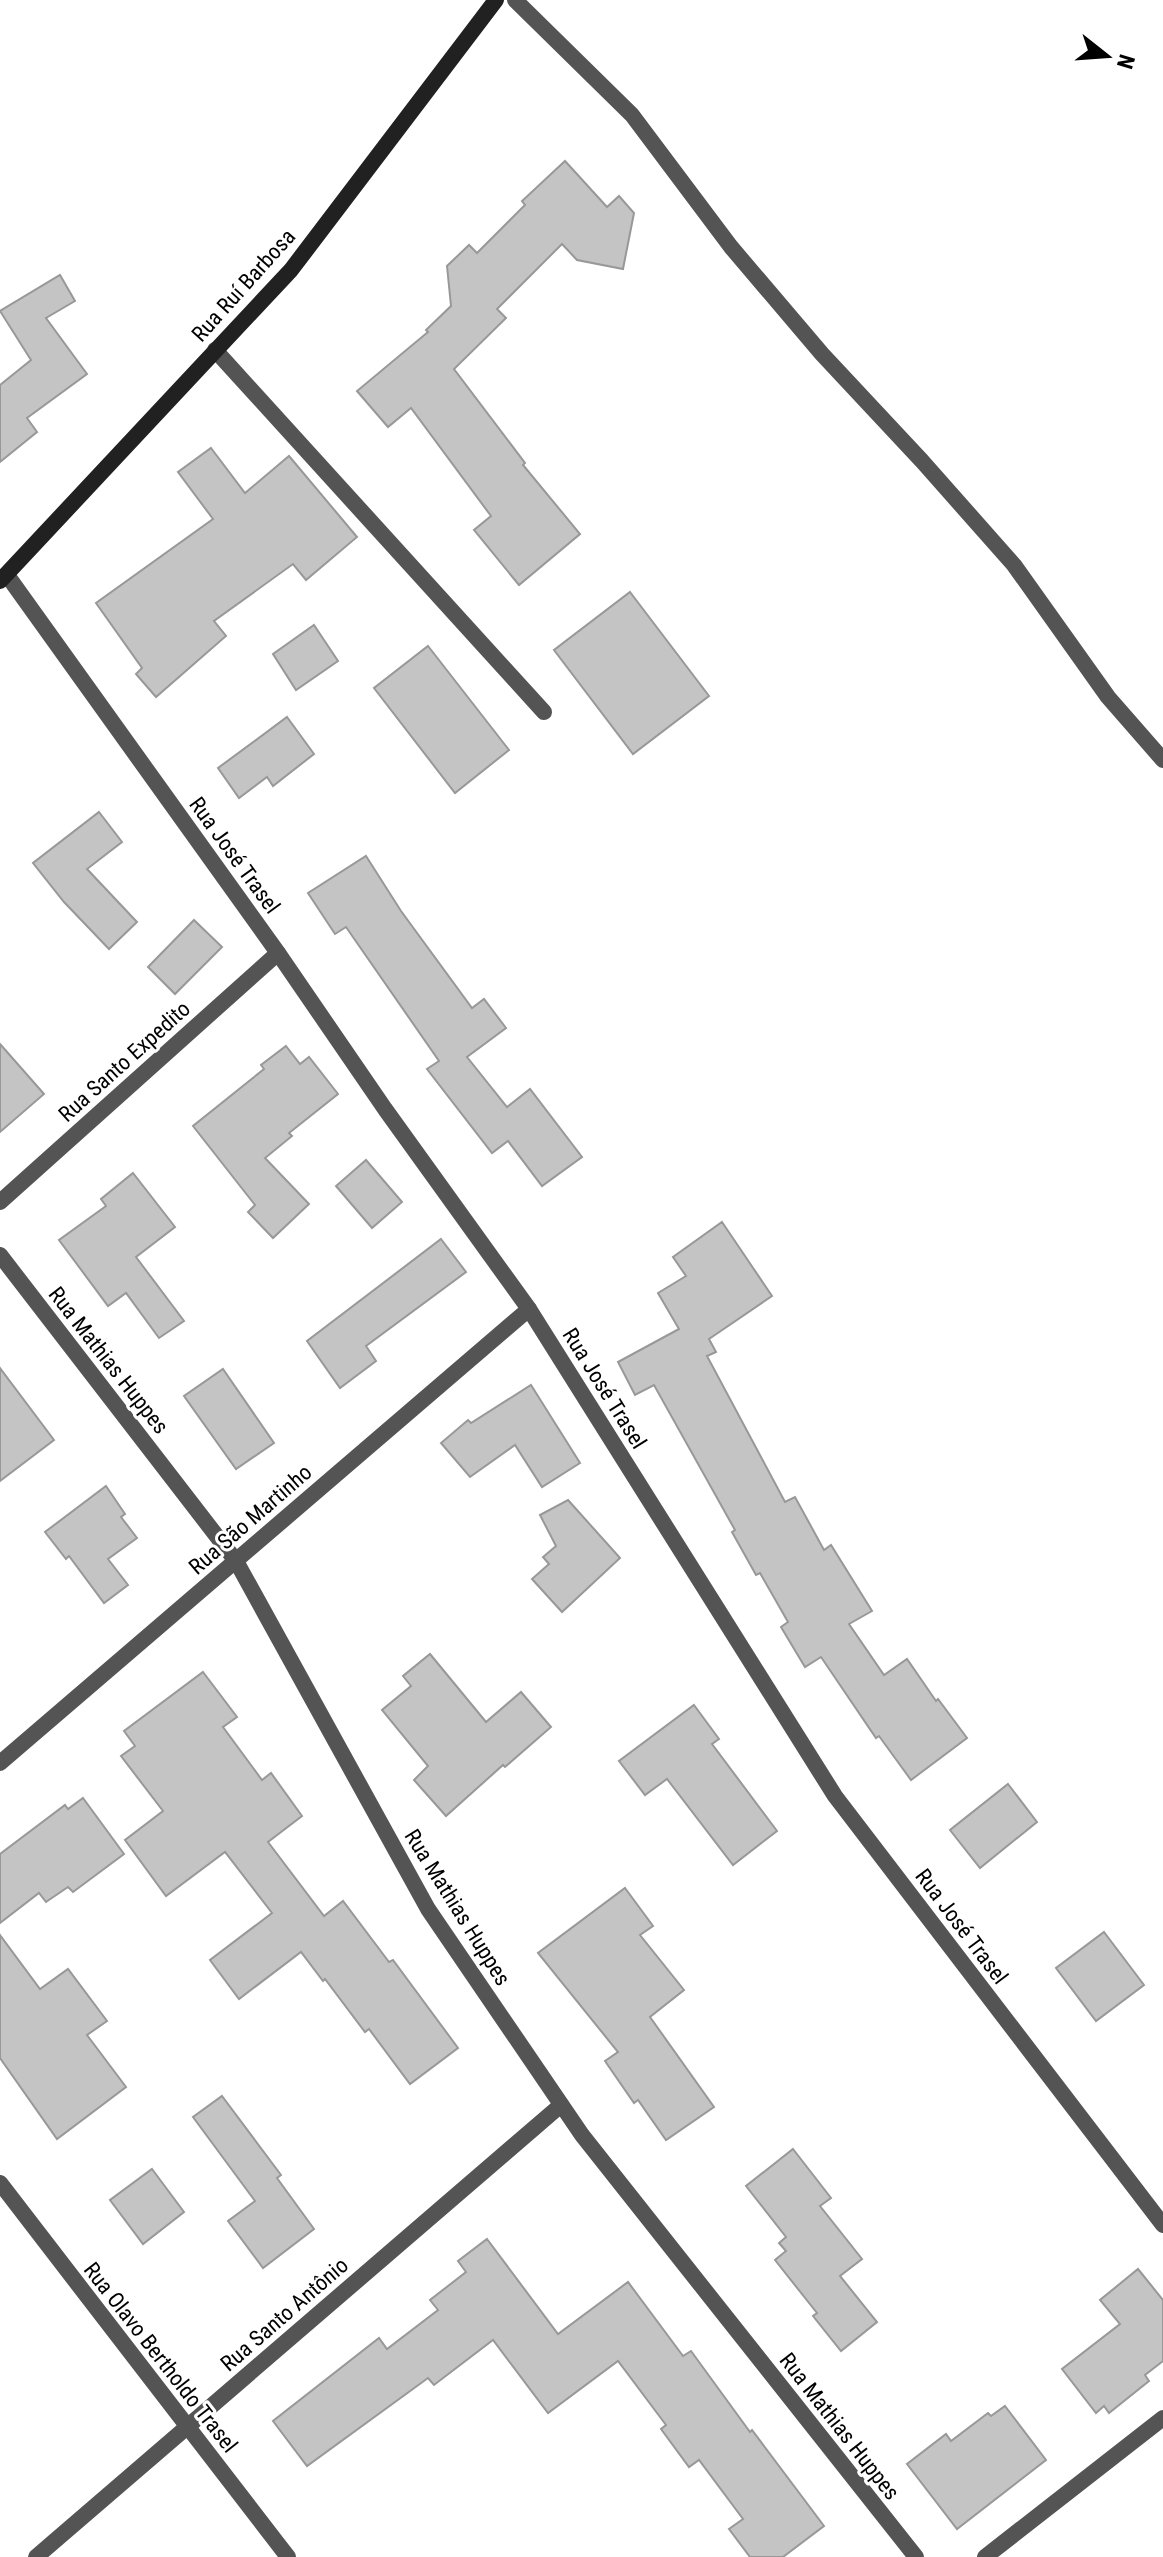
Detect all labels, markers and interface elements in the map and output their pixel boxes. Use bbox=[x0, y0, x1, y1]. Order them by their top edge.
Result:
north arrow bbox=[1067, 16, 1147, 96]
text: N bbox=[1112, 52, 1140, 72]
street label: Rua Ruí Barbosa bbox=[187, 224, 300, 347]
street label: Rua José Trasel bbox=[184, 792, 285, 918]
street label: Rua Santo Expedito bbox=[54, 996, 195, 1127]
street label: Rua Mathias Huppes bbox=[44, 1282, 174, 1439]
street label: Rua José Trasel bbox=[558, 1323, 652, 1453]
street label: Rua São Martinho bbox=[184, 1459, 317, 1579]
street label: Rua Mathias Huppes bbox=[399, 1825, 516, 1990]
street label: Rua José Trasel bbox=[910, 1864, 1013, 1989]
street label: Rua Santo Antônio bbox=[216, 2252, 353, 2376]
street label: Rua Olavo Bertholdo Trasel bbox=[79, 2257, 243, 2457]
street label: Rua Mathias Huppes bbox=[775, 2348, 905, 2505]

